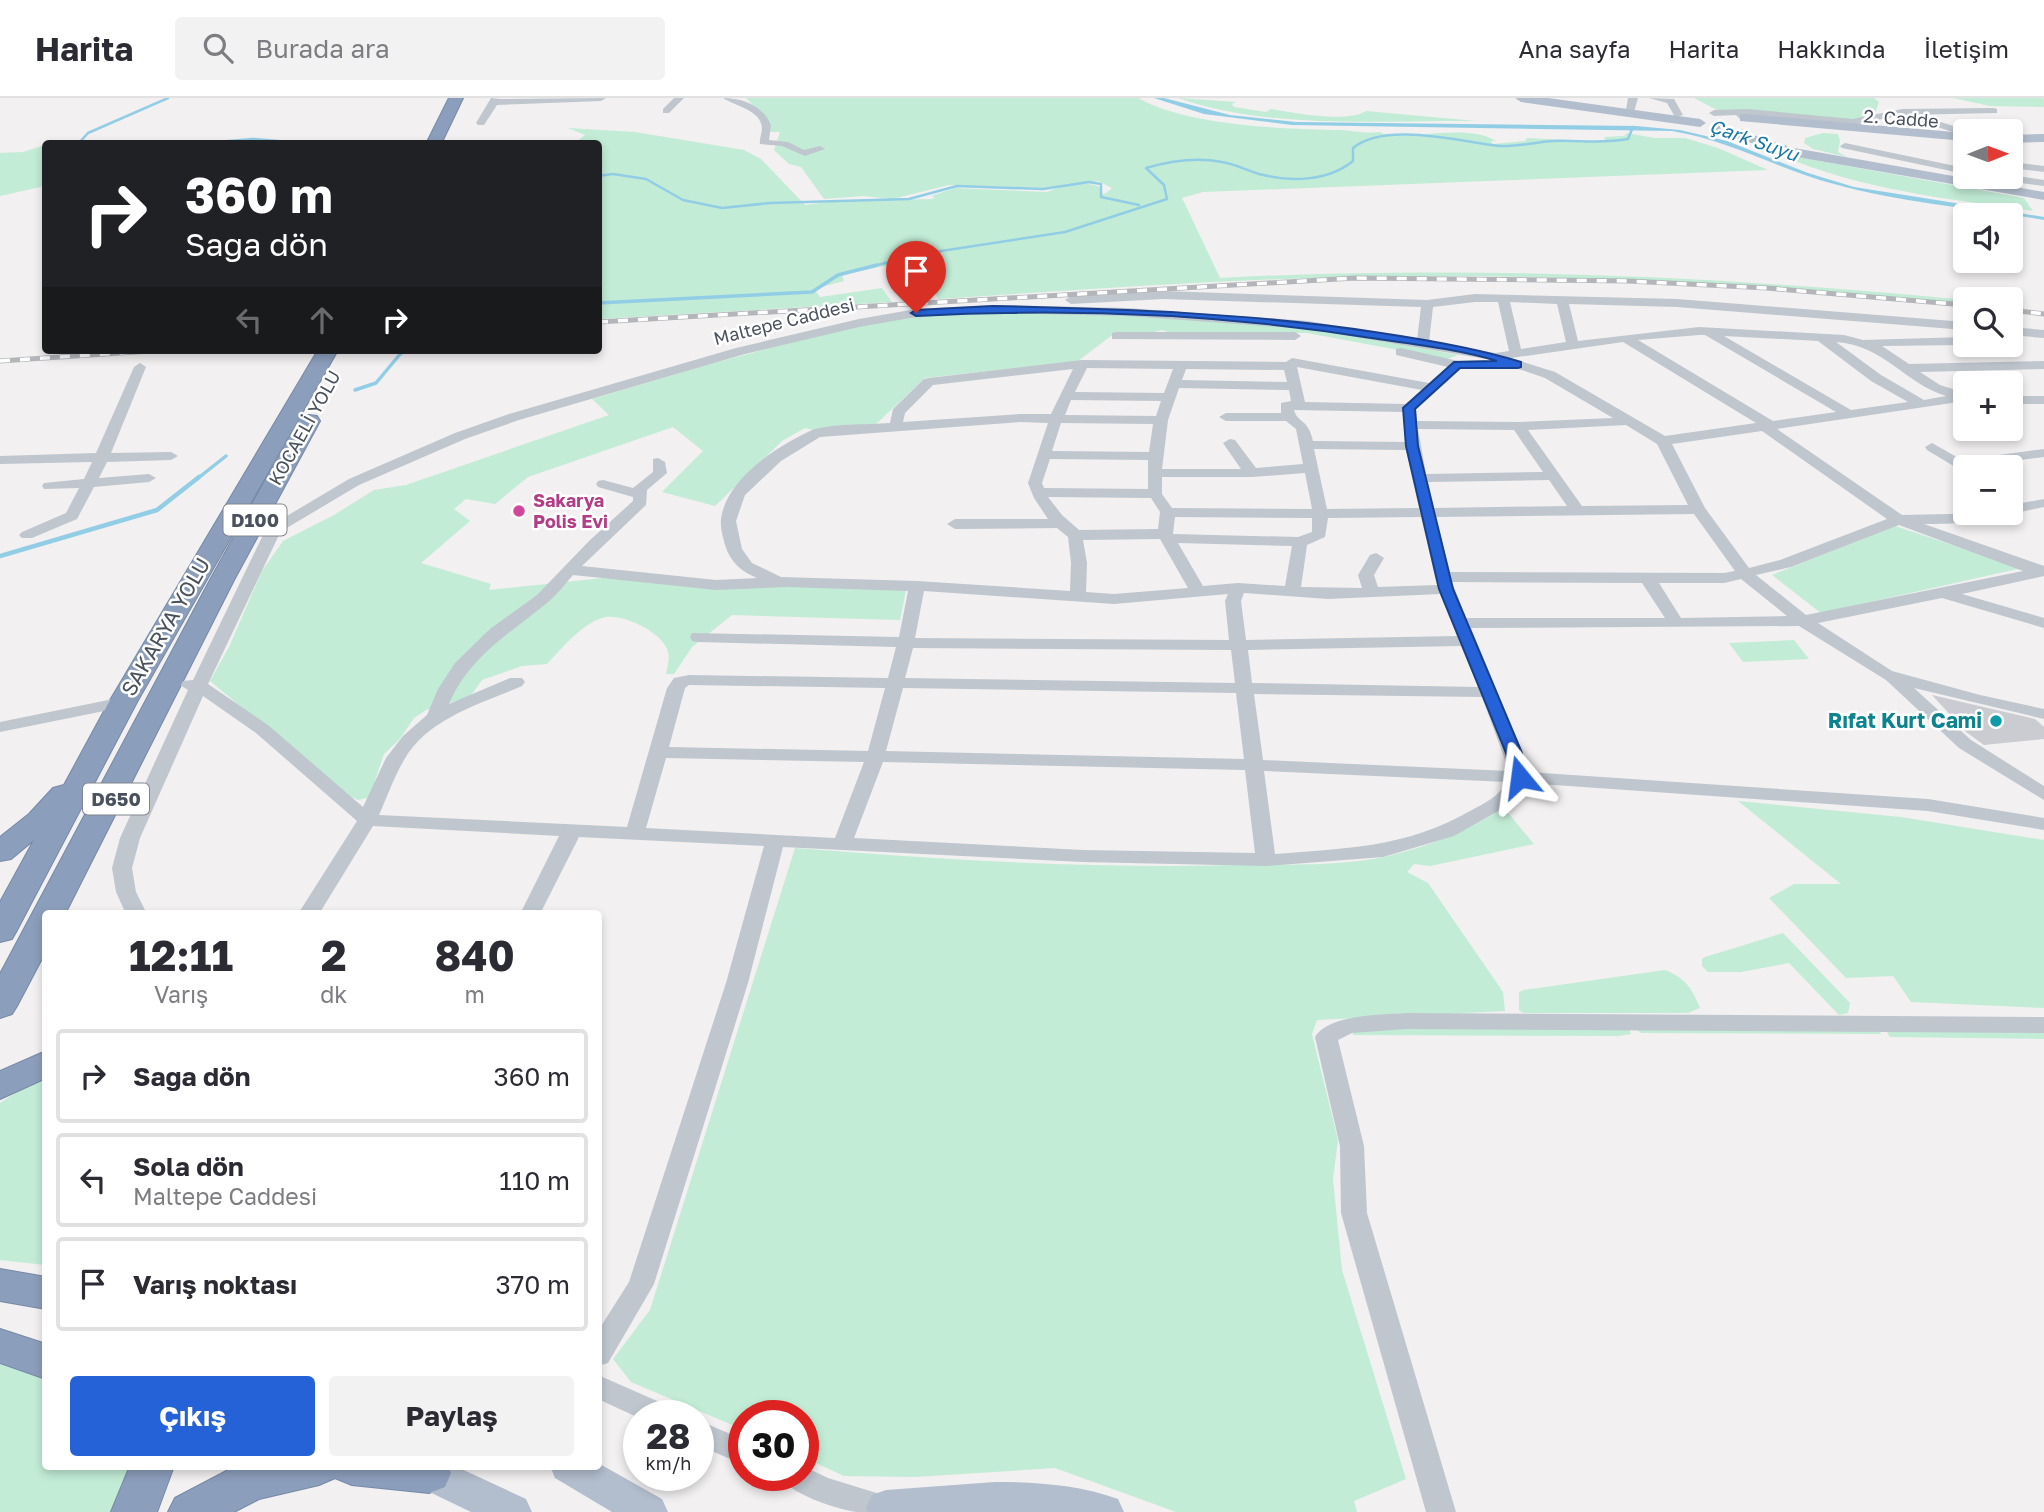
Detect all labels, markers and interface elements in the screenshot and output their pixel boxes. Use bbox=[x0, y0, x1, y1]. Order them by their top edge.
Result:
search box bbox=[175, 17, 665, 80]
text: Harita bbox=[35, 29, 133, 68]
icon: search bbox=[199, 29, 237, 67]
text: Burada ara bbox=[255, 33, 390, 64]
text: Ana sayfa bbox=[1519, 34, 1630, 63]
text: Harita bbox=[1668, 34, 1739, 63]
text: Hakkında bbox=[1777, 34, 1886, 63]
text: İletişim bbox=[1924, 34, 2009, 63]
street label: 2. Cadde bbox=[1863, 104, 1939, 132]
water label: Çark Suyu bbox=[1707, 114, 1803, 166]
north arrow bbox=[1953, 119, 2023, 189]
map controls bbox=[1953, 119, 2023, 525]
text: 360 m bbox=[185, 165, 333, 224]
icon: right bbox=[70, 168, 161, 259]
button: sound bbox=[1953, 203, 2023, 273]
text: Sağa dön bbox=[185, 225, 328, 263]
pin bbox=[886, 241, 946, 313]
icon: arrive bbox=[897, 252, 935, 290]
button: search bbox=[1953, 287, 2023, 357]
street label: Maltepe Caddesi bbox=[711, 293, 856, 349]
icon: left bbox=[230, 301, 268, 339]
icon: ahead bbox=[303, 301, 341, 339]
icon: right bbox=[376, 301, 414, 339]
street label: KOCAELİ YOLU bbox=[264, 366, 345, 489]
button: + bbox=[1953, 371, 2023, 441]
button: − bbox=[1953, 455, 2023, 525]
place label: Sakarya Polis Evi bbox=[533, 489, 608, 532]
marker: Sakarya Polis Evi bbox=[511, 503, 527, 519]
road number: D100 bbox=[224, 504, 286, 536]
street label: SAKARYA YOLU bbox=[115, 553, 215, 700]
place label: Rıfat Kurt Cami bbox=[1828, 707, 1982, 733]
marker: Rıfat Kurt Cami bbox=[1988, 713, 2004, 729]
position arrow bbox=[1483, 740, 1557, 814]
road number: D650 bbox=[83, 784, 149, 814]
text: 12:11 bbox=[129, 930, 233, 980]
text: 2 bbox=[321, 930, 347, 980]
text: 840 bbox=[434, 930, 515, 980]
text: Varış bbox=[154, 980, 208, 1008]
text: dk bbox=[320, 980, 347, 1008]
text: m bbox=[464, 980, 485, 1008]
icon: right bbox=[74, 1057, 112, 1095]
text: Sağa dön bbox=[133, 1061, 250, 1092]
text: 360 m bbox=[493, 1061, 570, 1092]
text: Sola dön bbox=[133, 1151, 244, 1182]
icon: left bbox=[74, 1161, 112, 1199]
text: 110 m bbox=[499, 1165, 570, 1196]
text: Maltepe Caddesi bbox=[133, 1182, 317, 1210]
icon: arrive bbox=[74, 1265, 112, 1303]
text: Varış noktası bbox=[133, 1269, 297, 1300]
text: 370 m bbox=[495, 1269, 570, 1300]
button: Çıkış bbox=[70, 1376, 315, 1456]
button: Paylaş bbox=[329, 1376, 574, 1456]
speed limit sign: 30 bbox=[728, 1400, 819, 1491]
text: 28 bbox=[647, 1415, 690, 1457]
text: km/h bbox=[646, 1452, 691, 1474]

